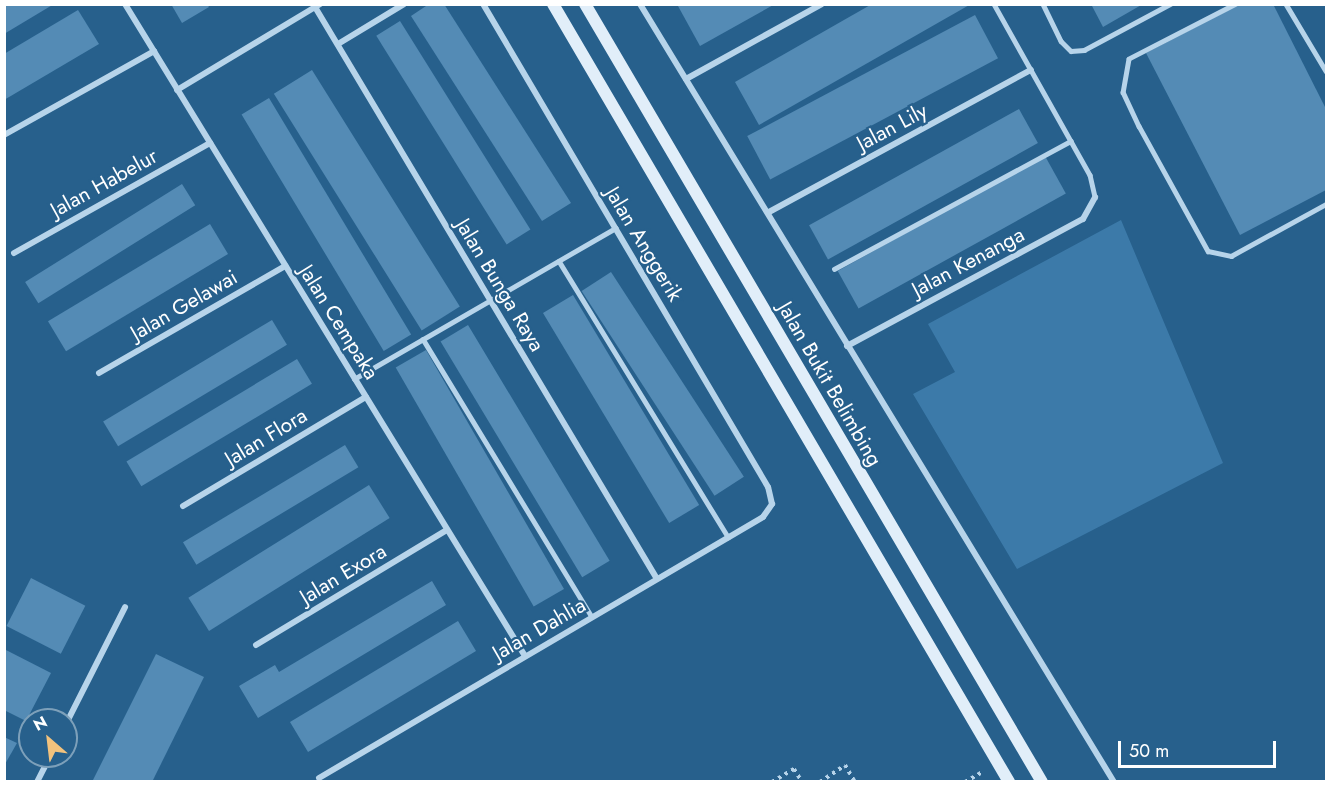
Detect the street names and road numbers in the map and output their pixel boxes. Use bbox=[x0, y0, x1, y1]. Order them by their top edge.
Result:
street label: Jalan Lily bbox=[852, 98, 932, 156]
street label: Jalan Habelur bbox=[46, 143, 162, 223]
street label: Jalan Anggerik bbox=[600, 182, 688, 306]
street label: Jalan Bunga Raya bbox=[450, 214, 550, 356]
street label: Jalan Kenanga bbox=[907, 222, 1029, 302]
street label: Jalan Cempaka bbox=[294, 260, 384, 384]
street label: Jalan Gelawai bbox=[126, 264, 242, 346]
street label: Jalan Bukit Belimbing bbox=[773, 297, 887, 471]
street label: Jalan Flora bbox=[220, 403, 312, 471]
street label: Jalan Exora bbox=[295, 538, 391, 610]
street label: Jalan Dahlia bbox=[488, 592, 590, 666]

